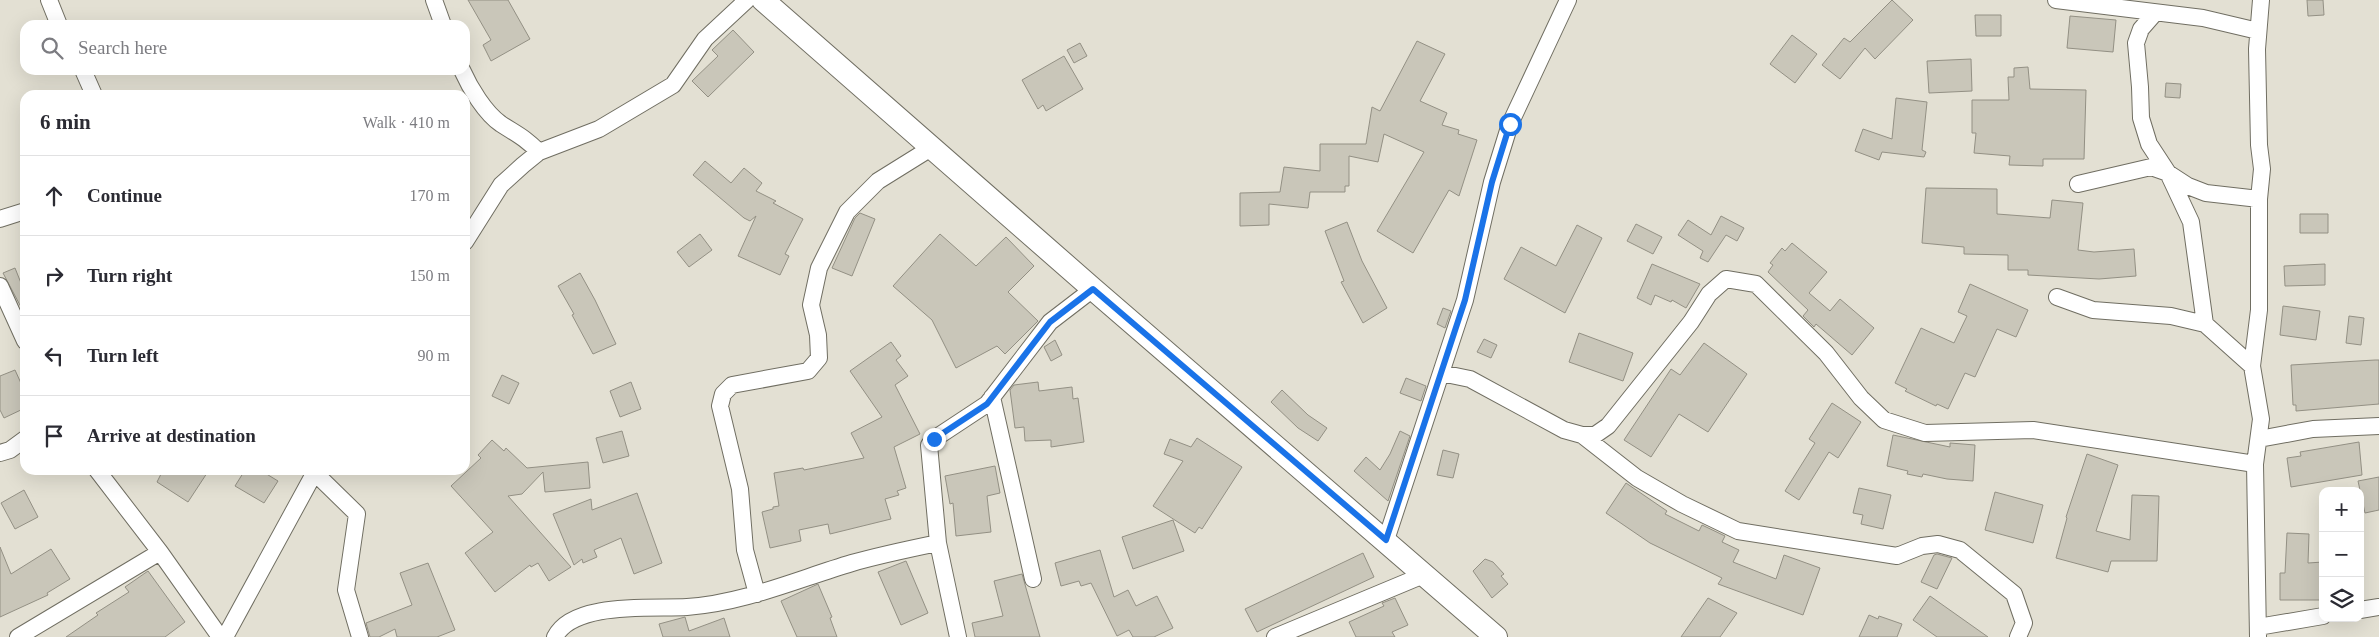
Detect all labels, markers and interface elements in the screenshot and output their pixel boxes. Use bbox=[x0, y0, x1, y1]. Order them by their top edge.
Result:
search box bbox=[20, 20, 470, 75]
icon: search bbox=[38, 34, 66, 62]
text: Search here bbox=[78, 37, 167, 58]
text: 6 min bbox=[40, 110, 91, 134]
route start bbox=[1499, 113, 1522, 136]
text: Walk · 410 m bbox=[363, 114, 450, 131]
icon: ahead bbox=[40, 182, 68, 210]
text: Continue bbox=[87, 185, 162, 206]
text: 170 m bbox=[410, 187, 450, 204]
icon: right bbox=[40, 262, 68, 290]
text: Turn right bbox=[87, 265, 172, 286]
text: 150 m bbox=[410, 267, 450, 284]
icon: left bbox=[40, 342, 68, 370]
text: Turn left bbox=[87, 345, 159, 366]
text: 90 m bbox=[418, 347, 450, 364]
icon: arrive bbox=[40, 422, 68, 450]
text: Arrive at destination bbox=[87, 425, 256, 446]
route end bbox=[923, 428, 946, 451]
map controls bbox=[2319, 487, 2364, 622]
button: + bbox=[2319, 487, 2364, 532]
button: − bbox=[2319, 532, 2364, 577]
button: layers bbox=[2319, 577, 2364, 622]

